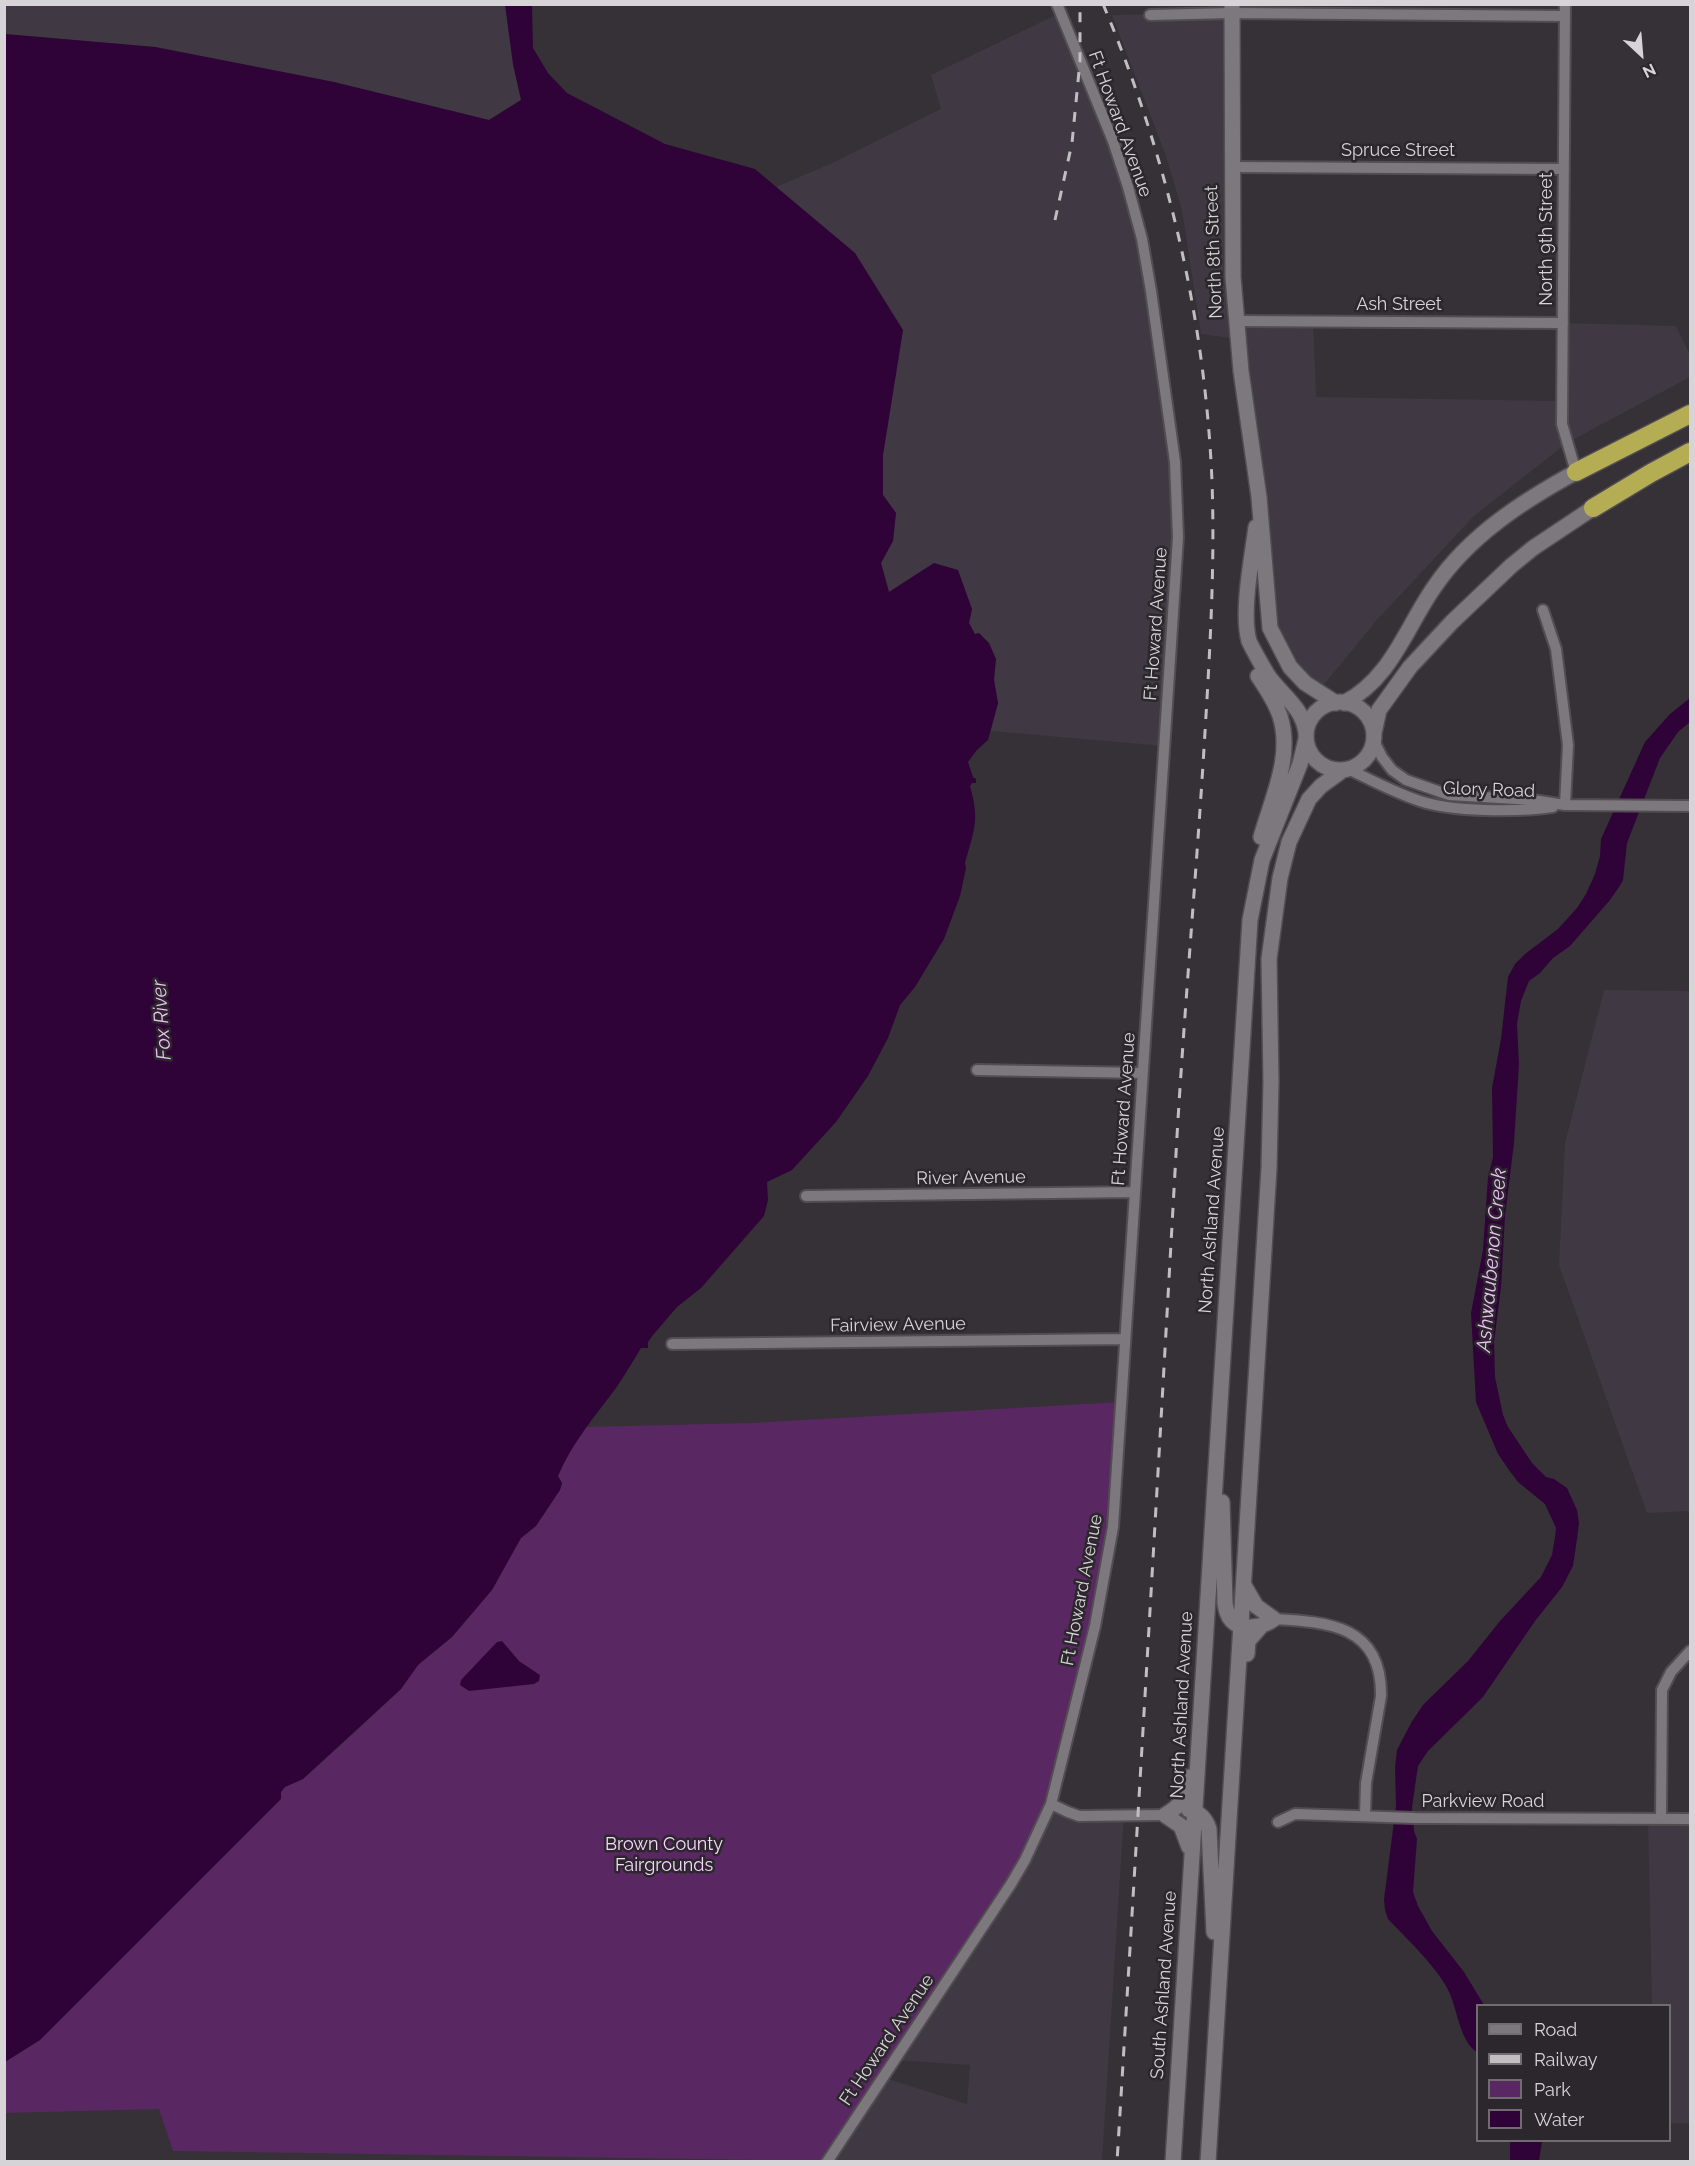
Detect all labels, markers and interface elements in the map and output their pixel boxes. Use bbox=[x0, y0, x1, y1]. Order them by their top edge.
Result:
north arrow bbox=[1611, 24, 1671, 84]
street label: Ft Howard Avenue bbox=[1084, 48, 1156, 200]
text: N bbox=[1639, 59, 1659, 82]
street label: Spruce Street bbox=[1341, 140, 1455, 162]
street label: North 9th Street bbox=[1536, 172, 1558, 306]
street label: North 8th Street bbox=[1201, 185, 1227, 319]
street label: Ash Street bbox=[1356, 294, 1442, 316]
street label: Ft Howard Avenue bbox=[1140, 547, 1172, 701]
street label: Glory Road bbox=[1442, 778, 1536, 802]
water label: Fox River bbox=[147, 979, 177, 1061]
street label: Ft Howard Avenue bbox=[1108, 1032, 1140, 1186]
street label: North Ashland Avenue bbox=[1195, 1126, 1229, 1314]
street label: River Avenue bbox=[916, 1166, 1026, 1190]
water label: Ashwaubenon Creek bbox=[1472, 1167, 1512, 1353]
street label: Fairview Avenue bbox=[830, 1313, 966, 1337]
street label: Ft Howard Avenue bbox=[1057, 1512, 1107, 1668]
street label: North Ashland Avenue bbox=[1166, 1611, 1198, 1799]
street label: Parkview Road bbox=[1422, 1791, 1544, 1813]
park label: Brown County Fairgrounds bbox=[605, 1834, 723, 1876]
street label: South Ashland Avenue bbox=[1147, 1890, 1181, 2080]
street label: Ft Howard Avenue bbox=[835, 1970, 939, 2110]
legend bbox=[1476, 2004, 1671, 2142]
text: Road bbox=[1534, 2019, 1577, 2040]
text: Railway bbox=[1534, 2049, 1598, 2070]
text: Park bbox=[1534, 2079, 1571, 2100]
text: Water bbox=[1534, 2109, 1584, 2130]

